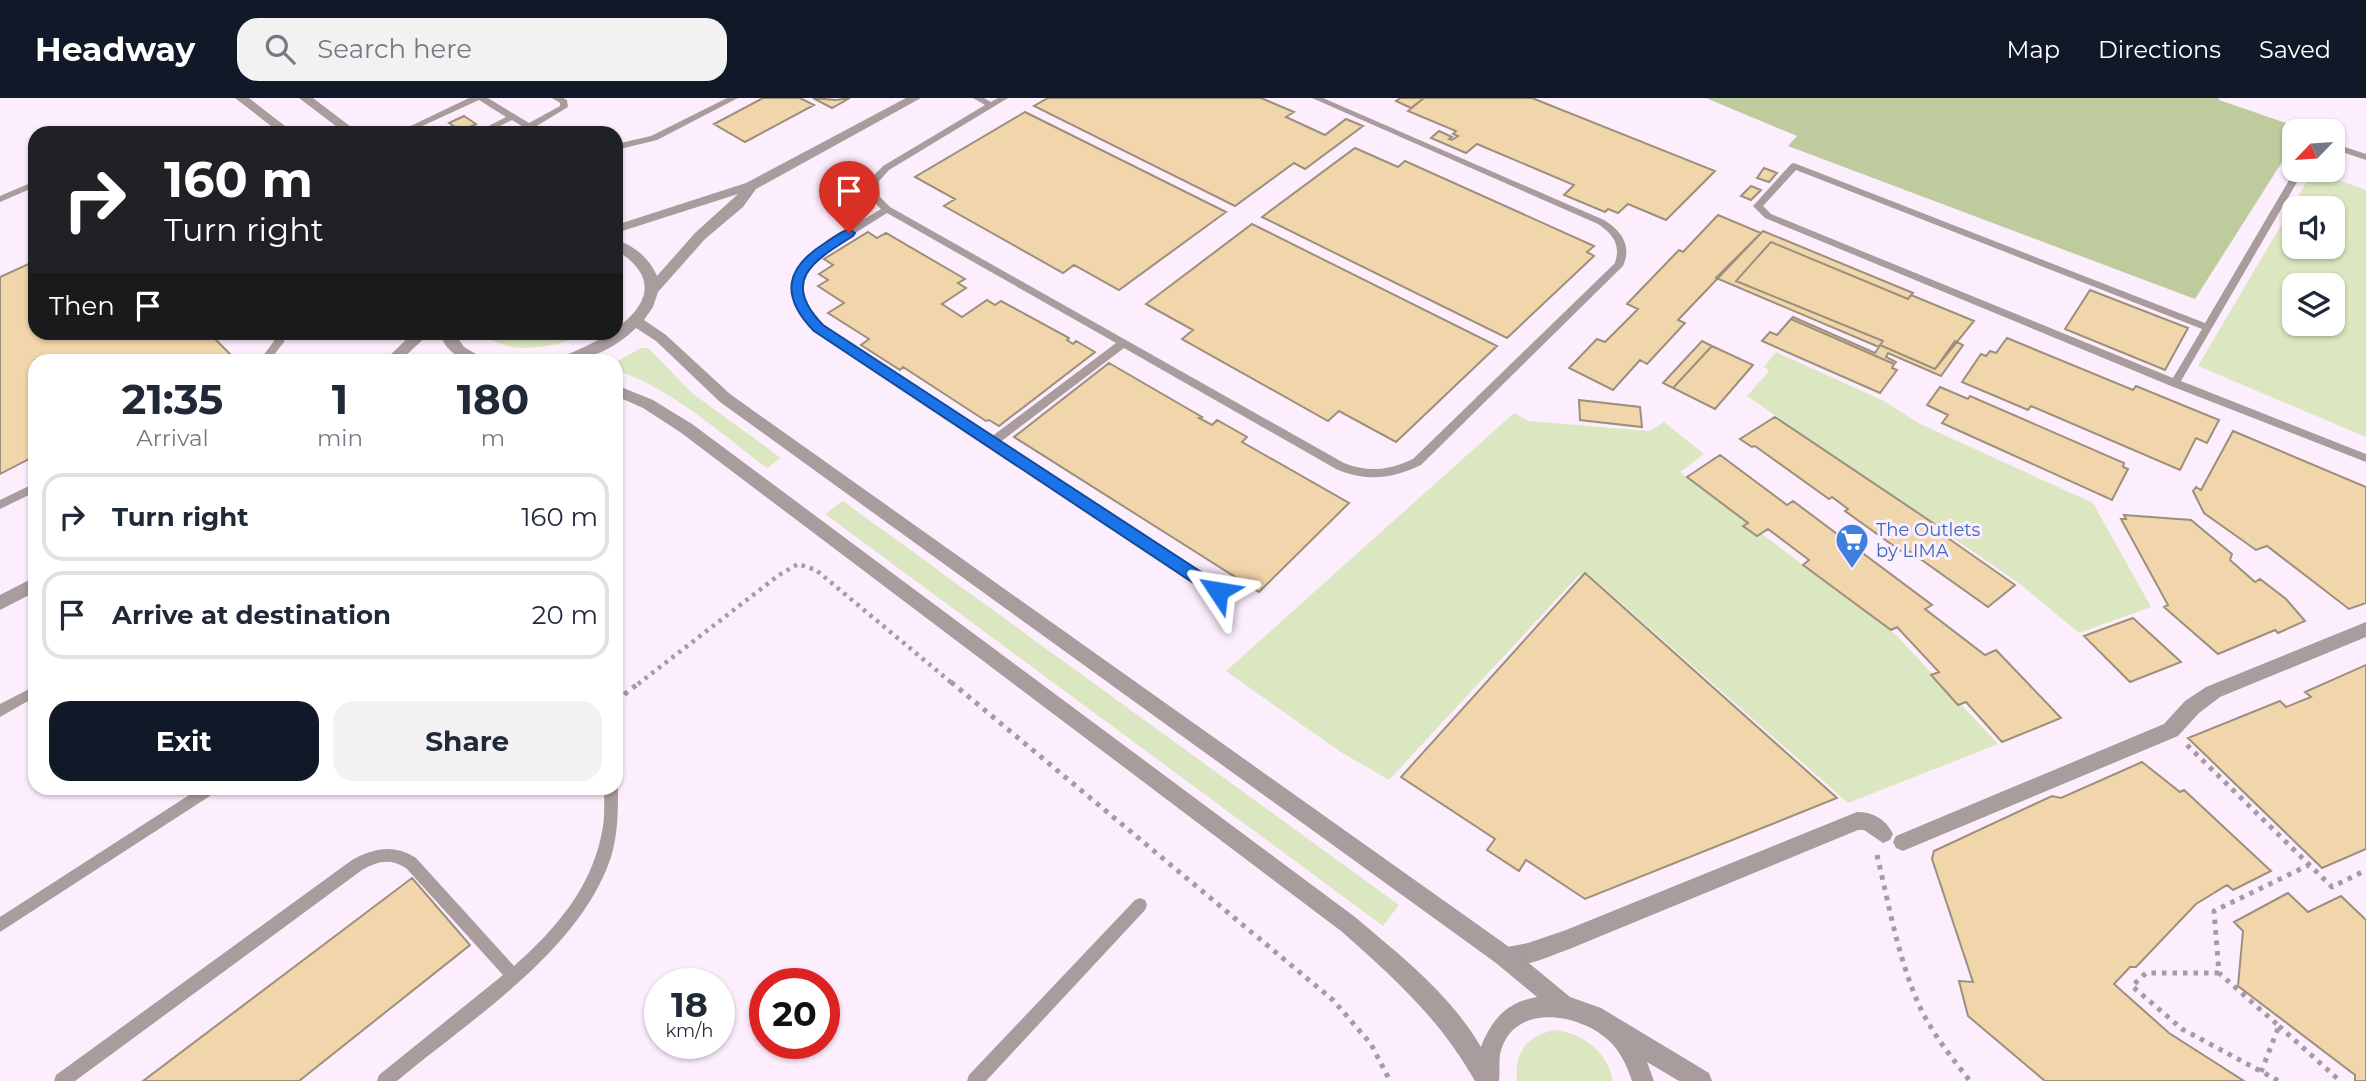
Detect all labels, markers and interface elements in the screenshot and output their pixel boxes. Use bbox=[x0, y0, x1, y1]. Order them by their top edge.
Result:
search box bbox=[237, 18, 727, 81]
text: Headway bbox=[35, 29, 195, 69]
icon: search bbox=[261, 30, 299, 68]
text: Search here bbox=[317, 33, 472, 65]
text: Map bbox=[2007, 35, 2060, 64]
text: Directions bbox=[2098, 35, 2221, 64]
text: Saved bbox=[2259, 35, 2331, 64]
north arrow bbox=[2282, 119, 2345, 182]
map controls bbox=[2282, 119, 2345, 336]
text: 160 m bbox=[164, 150, 313, 209]
icon: right bbox=[49, 154, 140, 245]
pin bbox=[819, 161, 879, 233]
icon: arrive bbox=[830, 172, 868, 210]
button: sound bbox=[2282, 196, 2345, 259]
text: Turn right bbox=[164, 210, 324, 249]
button: layers bbox=[2282, 273, 2345, 336]
icon: arrive bbox=[129, 287, 167, 325]
text: Then bbox=[49, 290, 115, 322]
text: 21:35 bbox=[122, 373, 223, 425]
text: 1 bbox=[332, 373, 348, 425]
text: 180 bbox=[457, 373, 529, 425]
text: Arrival bbox=[136, 424, 209, 452]
text: min bbox=[317, 424, 363, 452]
text: m bbox=[481, 424, 505, 452]
icon: right bbox=[53, 498, 91, 536]
text: Turn right bbox=[112, 501, 248, 533]
text: 160 m bbox=[521, 501, 598, 533]
place label: The Outlets by LIMA bbox=[1876, 519, 1981, 562]
supermarket icon: The Outlets by LIMA bbox=[1833, 521, 1871, 570]
position arrow bbox=[1181, 554, 1255, 628]
icon: arrive bbox=[53, 596, 91, 634]
text: Arrive at destination bbox=[112, 599, 391, 631]
text: 20 m bbox=[532, 599, 598, 631]
button: Exit bbox=[49, 701, 319, 781]
button: Share bbox=[333, 701, 602, 781]
speed limit sign: 20 bbox=[749, 968, 840, 1059]
text: 18 bbox=[671, 983, 708, 1026]
text: km/h bbox=[665, 1020, 714, 1042]

